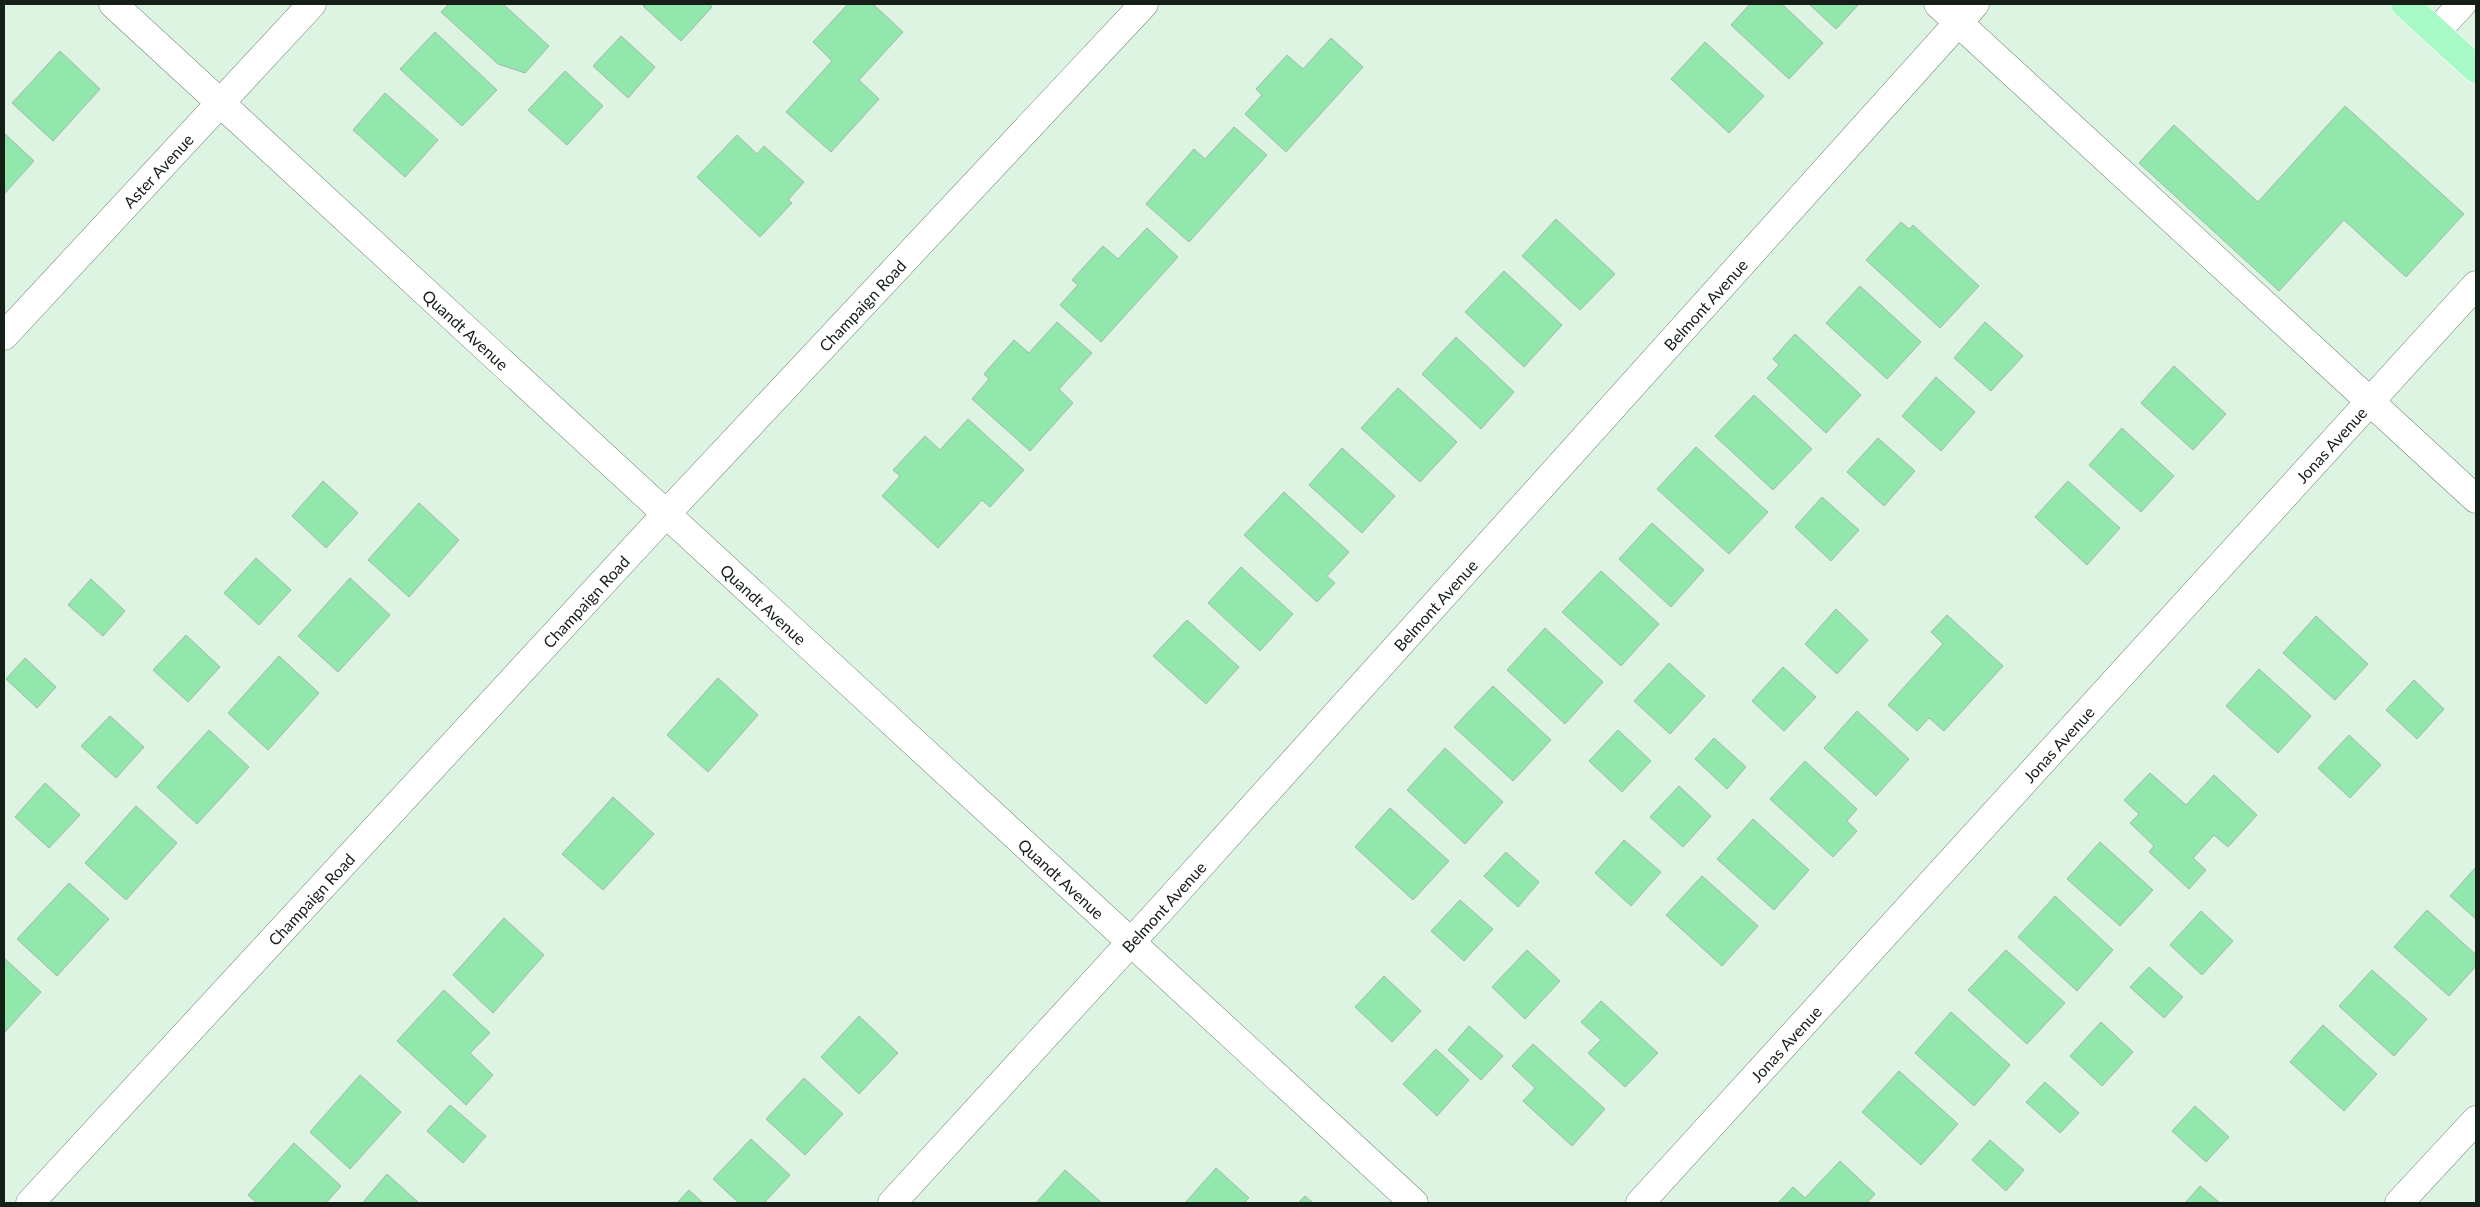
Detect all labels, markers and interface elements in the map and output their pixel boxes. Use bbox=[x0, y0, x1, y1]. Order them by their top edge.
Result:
street label: Aster Avenue bbox=[119, 129, 197, 211]
street label: Champaign Road bbox=[814, 255, 909, 355]
street label: Belmont Avenue bbox=[1659, 255, 1751, 354]
street label: Quandt Avenue bbox=[419, 285, 513, 373]
street label: Jonas Avenue bbox=[2291, 403, 2370, 486]
street label: Champaign Road bbox=[538, 551, 633, 651]
street label: Belmont Avenue bbox=[1389, 555, 1481, 654]
street label: Quandt Avenue bbox=[717, 560, 811, 648]
street label: Jonas Avenue bbox=[2019, 702, 2097, 786]
street label: Quandt Avenue bbox=[1015, 834, 1108, 922]
street label: Champaign Road bbox=[264, 849, 358, 949]
street label: Belmont Avenue bbox=[1117, 857, 1209, 956]
street label: Jonas Avenue bbox=[1746, 1001, 1825, 1085]

